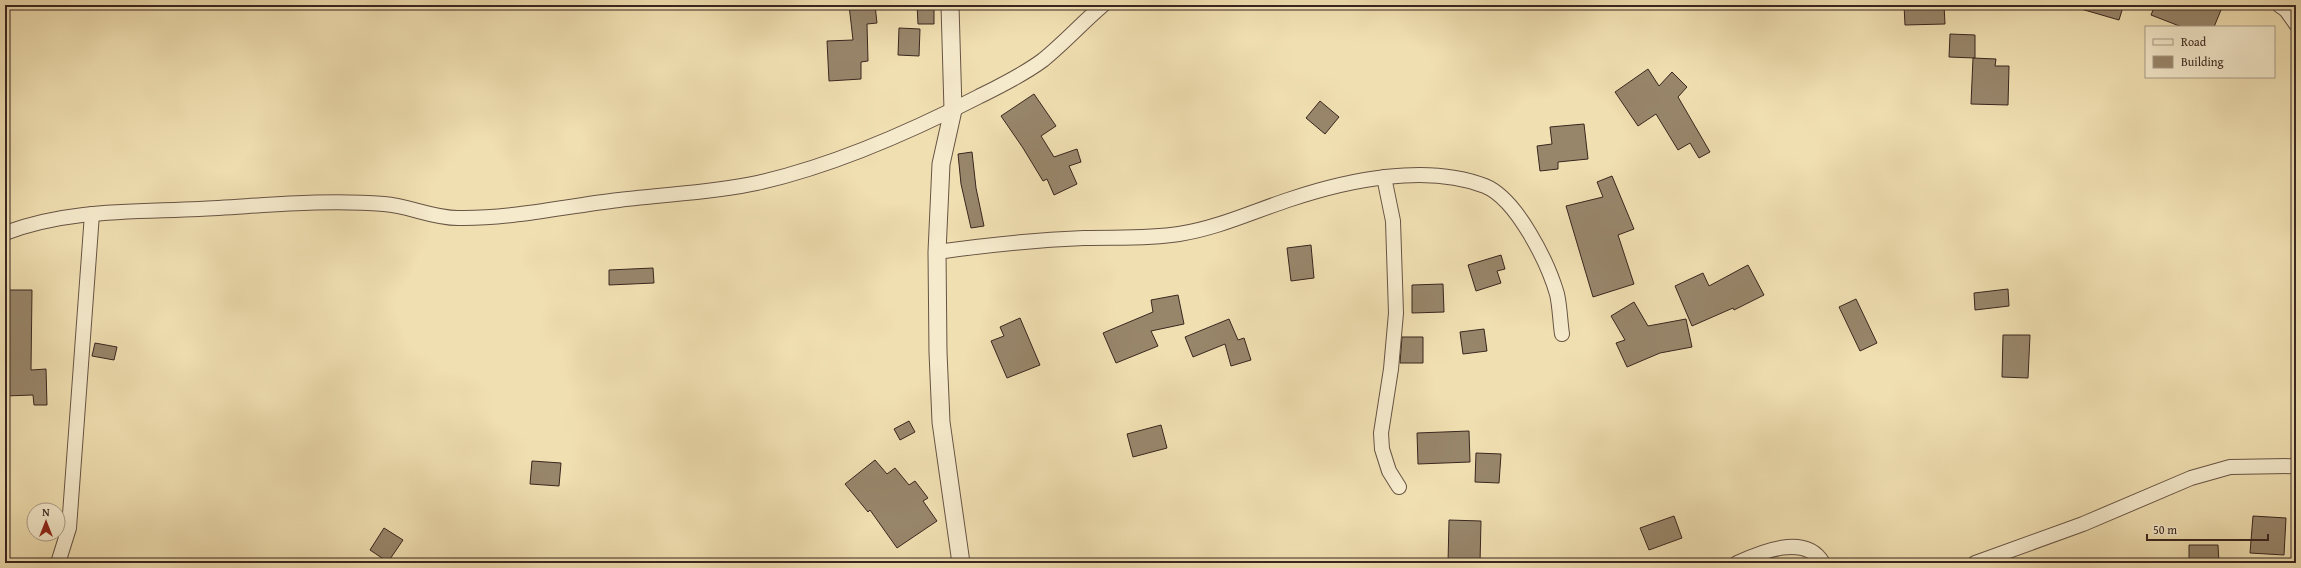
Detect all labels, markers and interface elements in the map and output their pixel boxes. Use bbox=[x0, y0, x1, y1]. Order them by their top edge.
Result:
legend bbox=[2145, 26, 2275, 78]
text: Road bbox=[2181, 33, 2207, 50]
text: Building bbox=[2181, 53, 2224, 70]
north arrow bbox=[26, 502, 66, 542]
text: N bbox=[42, 504, 50, 520]
scale bar bbox=[2147, 516, 2268, 542]
text: 50 m bbox=[2153, 521, 2177, 538]

